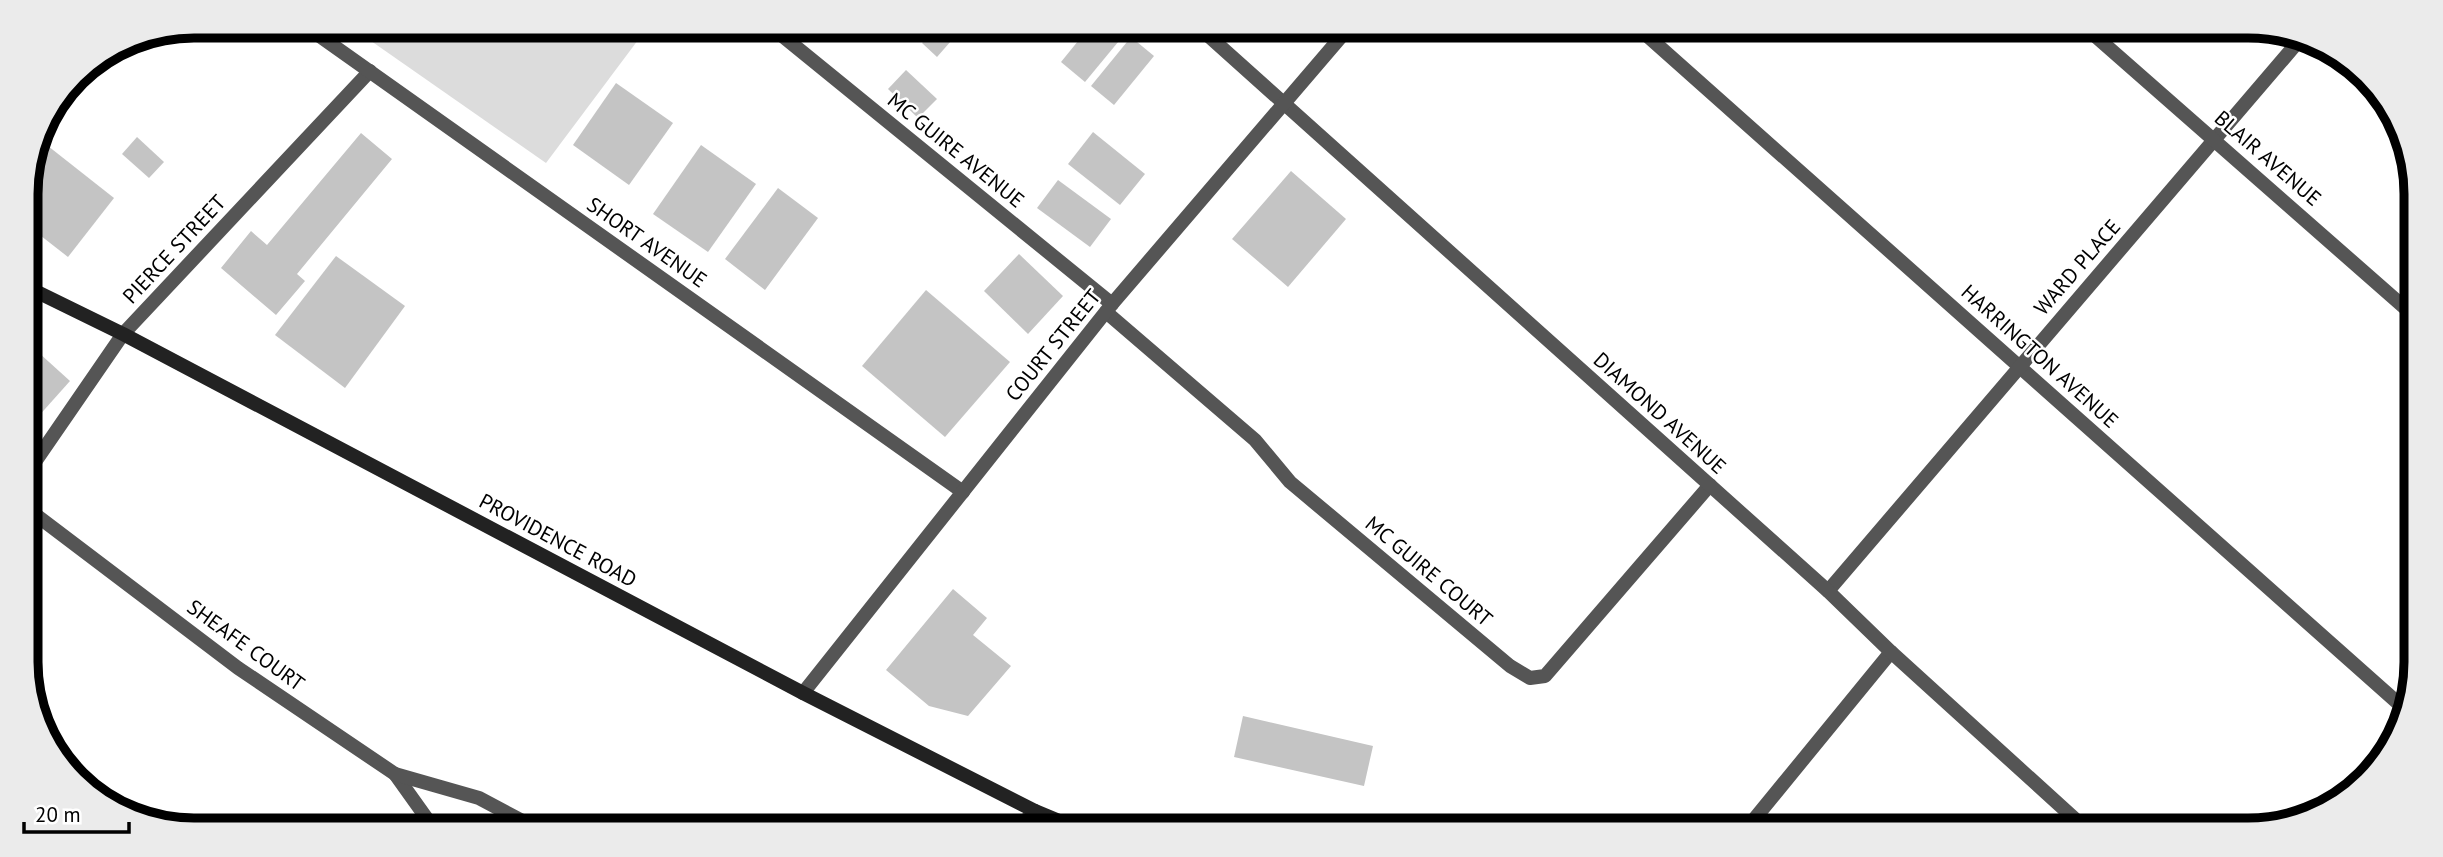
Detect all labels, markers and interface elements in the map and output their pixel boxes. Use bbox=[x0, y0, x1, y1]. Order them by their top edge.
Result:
street label: MC GUIRE AVENUE bbox=[882, 87, 1030, 213]
street label: BLAIR AVENUE bbox=[2209, 104, 2327, 212]
street label: PIERCE STREET bbox=[117, 189, 232, 309]
street label: SHORT AVENUE bbox=[582, 191, 712, 293]
street label: WARD PLACE bbox=[2028, 213, 2126, 321]
street label: HARRINGTON AVENUE bbox=[1956, 278, 2124, 434]
street label: COURT STREET bbox=[1000, 283, 1107, 407]
street label: DIAMOND AVENUE bbox=[1588, 346, 1732, 480]
street label: PROVIDENCE ROAD bbox=[475, 487, 641, 593]
street label: MC GUIRE COURT bbox=[1360, 510, 1498, 632]
street label: SHEAFE COURT bbox=[182, 593, 310, 697]
scale bar bbox=[24, 790, 130, 834]
text: 20 m bbox=[35, 801, 81, 828]

